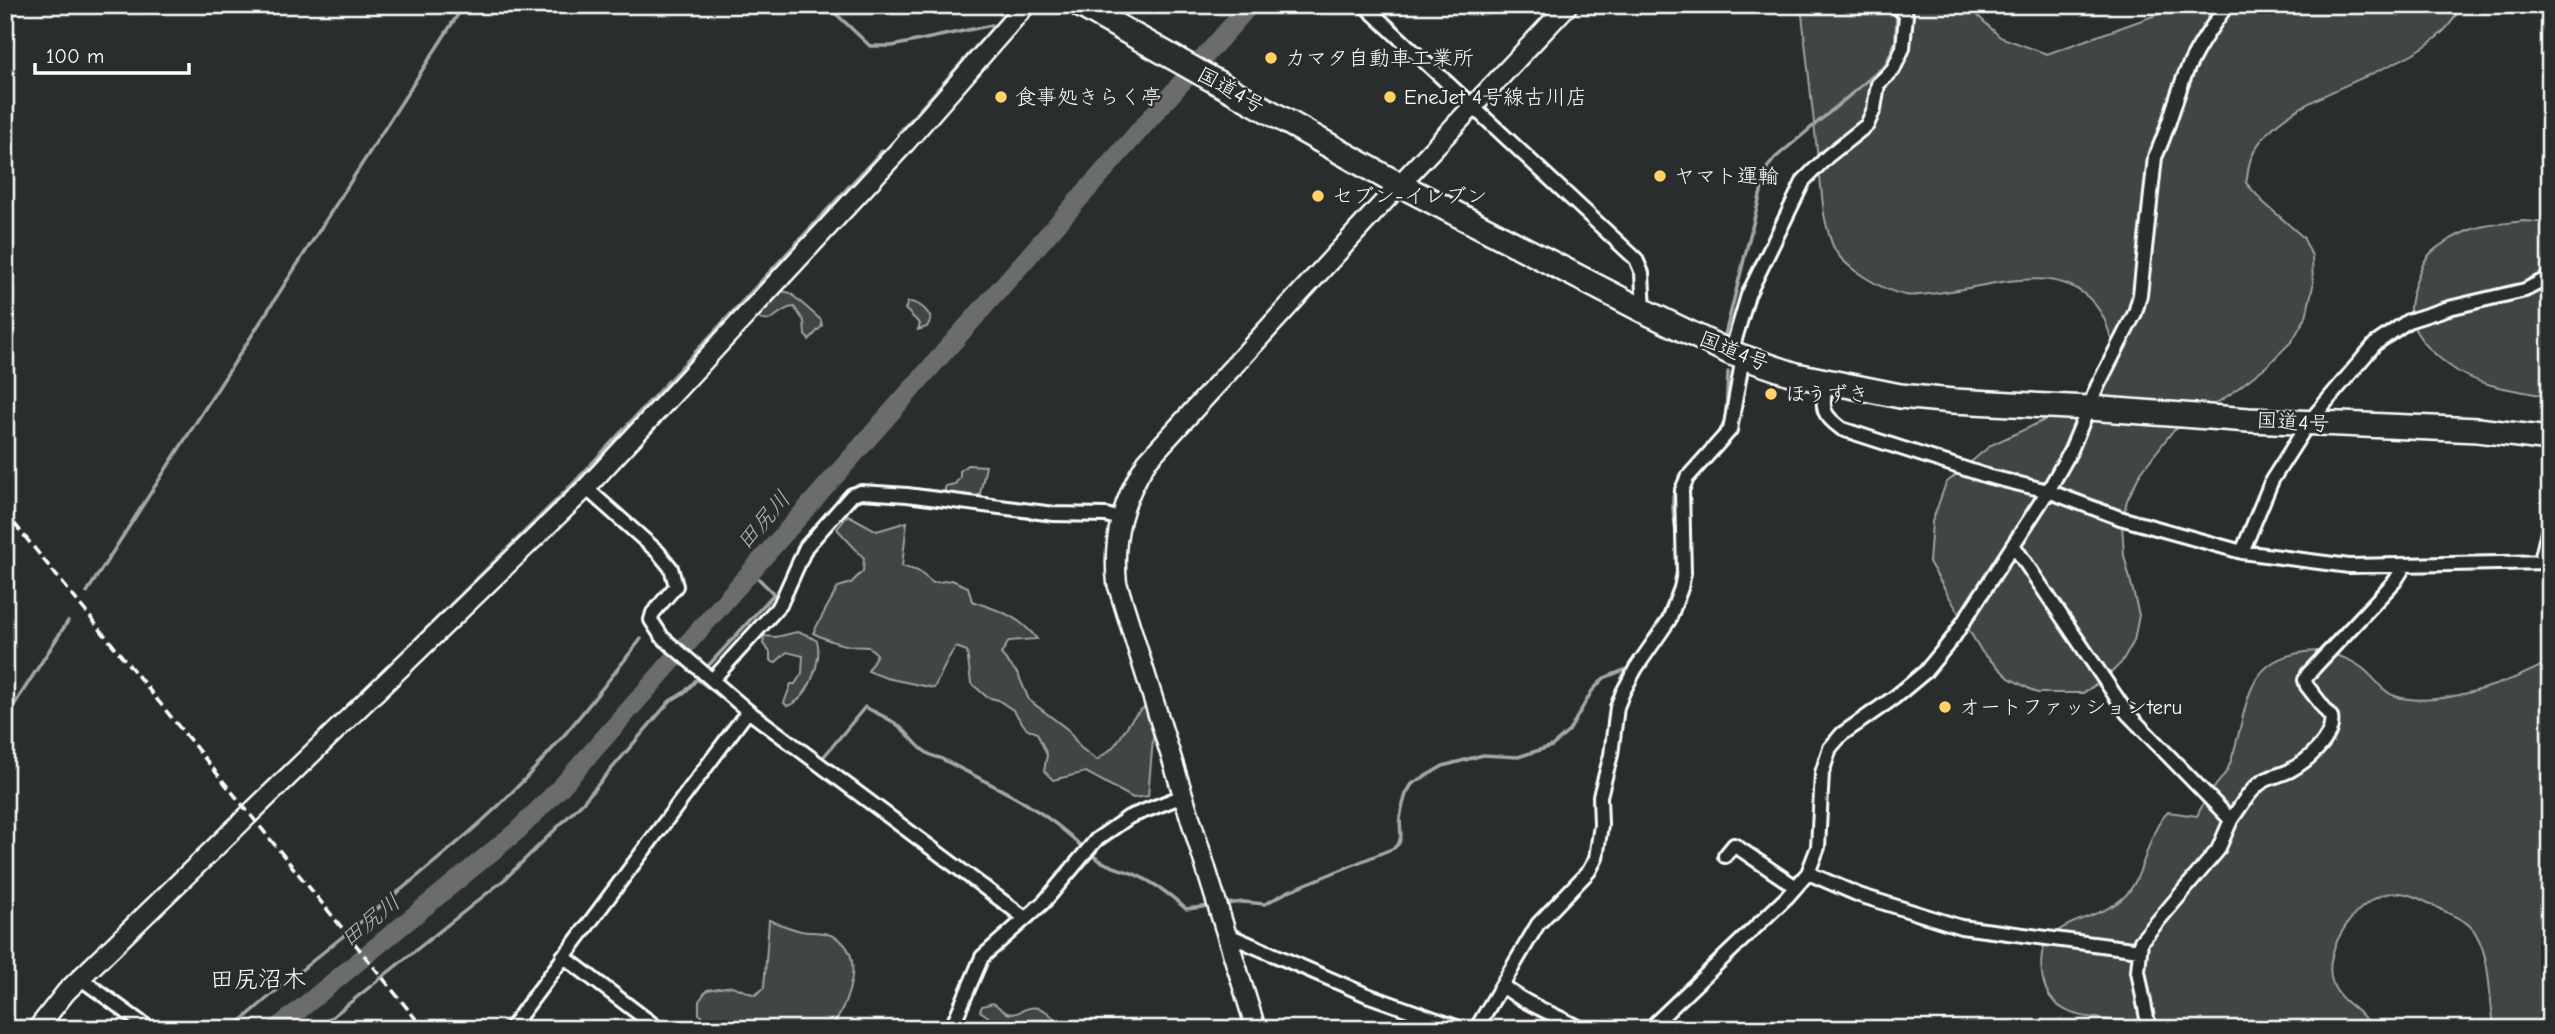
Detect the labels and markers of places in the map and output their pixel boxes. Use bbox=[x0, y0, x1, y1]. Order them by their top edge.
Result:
place label: カマタ自動車工業所 bbox=[1285, 46, 1474, 70]
marker: カマタ自動車工業所 bbox=[1263, 50, 1279, 66]
place label: 食事処きらく亭 bbox=[1015, 85, 1162, 109]
place label: EneJet 4号線古川店 bbox=[1404, 85, 1587, 109]
marker: 食事処きらく亭 bbox=[993, 89, 1009, 105]
marker: EneJet 4号線古川店 bbox=[1382, 89, 1398, 105]
place label: ヤマト運輸 bbox=[1674, 164, 1779, 188]
marker: ヤマト運輸 bbox=[1652, 168, 1668, 184]
place label: セブン-イレブン bbox=[1332, 184, 1487, 208]
marker: セブン-イレブン bbox=[1310, 188, 1326, 204]
place label: ほうずき bbox=[1785, 382, 1869, 406]
marker: ほうずき bbox=[1763, 386, 1779, 402]
place label: オートファッションteru bbox=[1959, 695, 2182, 719]
marker: オートファッションteru bbox=[1937, 699, 1953, 715]

